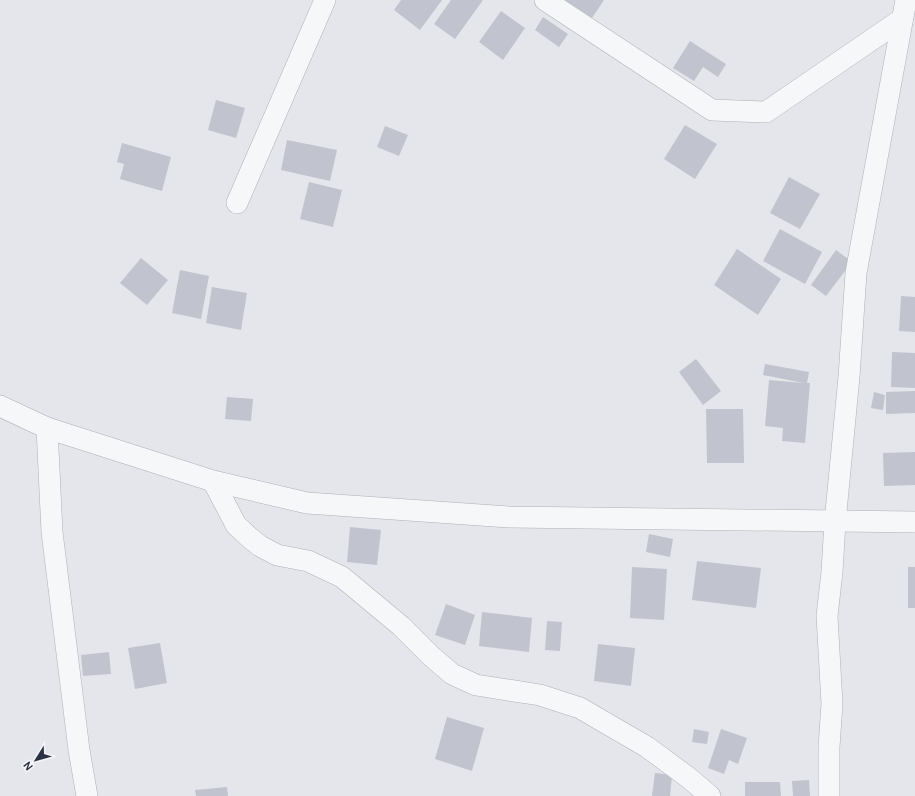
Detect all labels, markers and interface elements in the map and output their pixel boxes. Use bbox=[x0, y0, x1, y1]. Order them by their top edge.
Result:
north arrow bbox=[16, 740, 56, 780]
text: N bbox=[20, 759, 36, 773]

